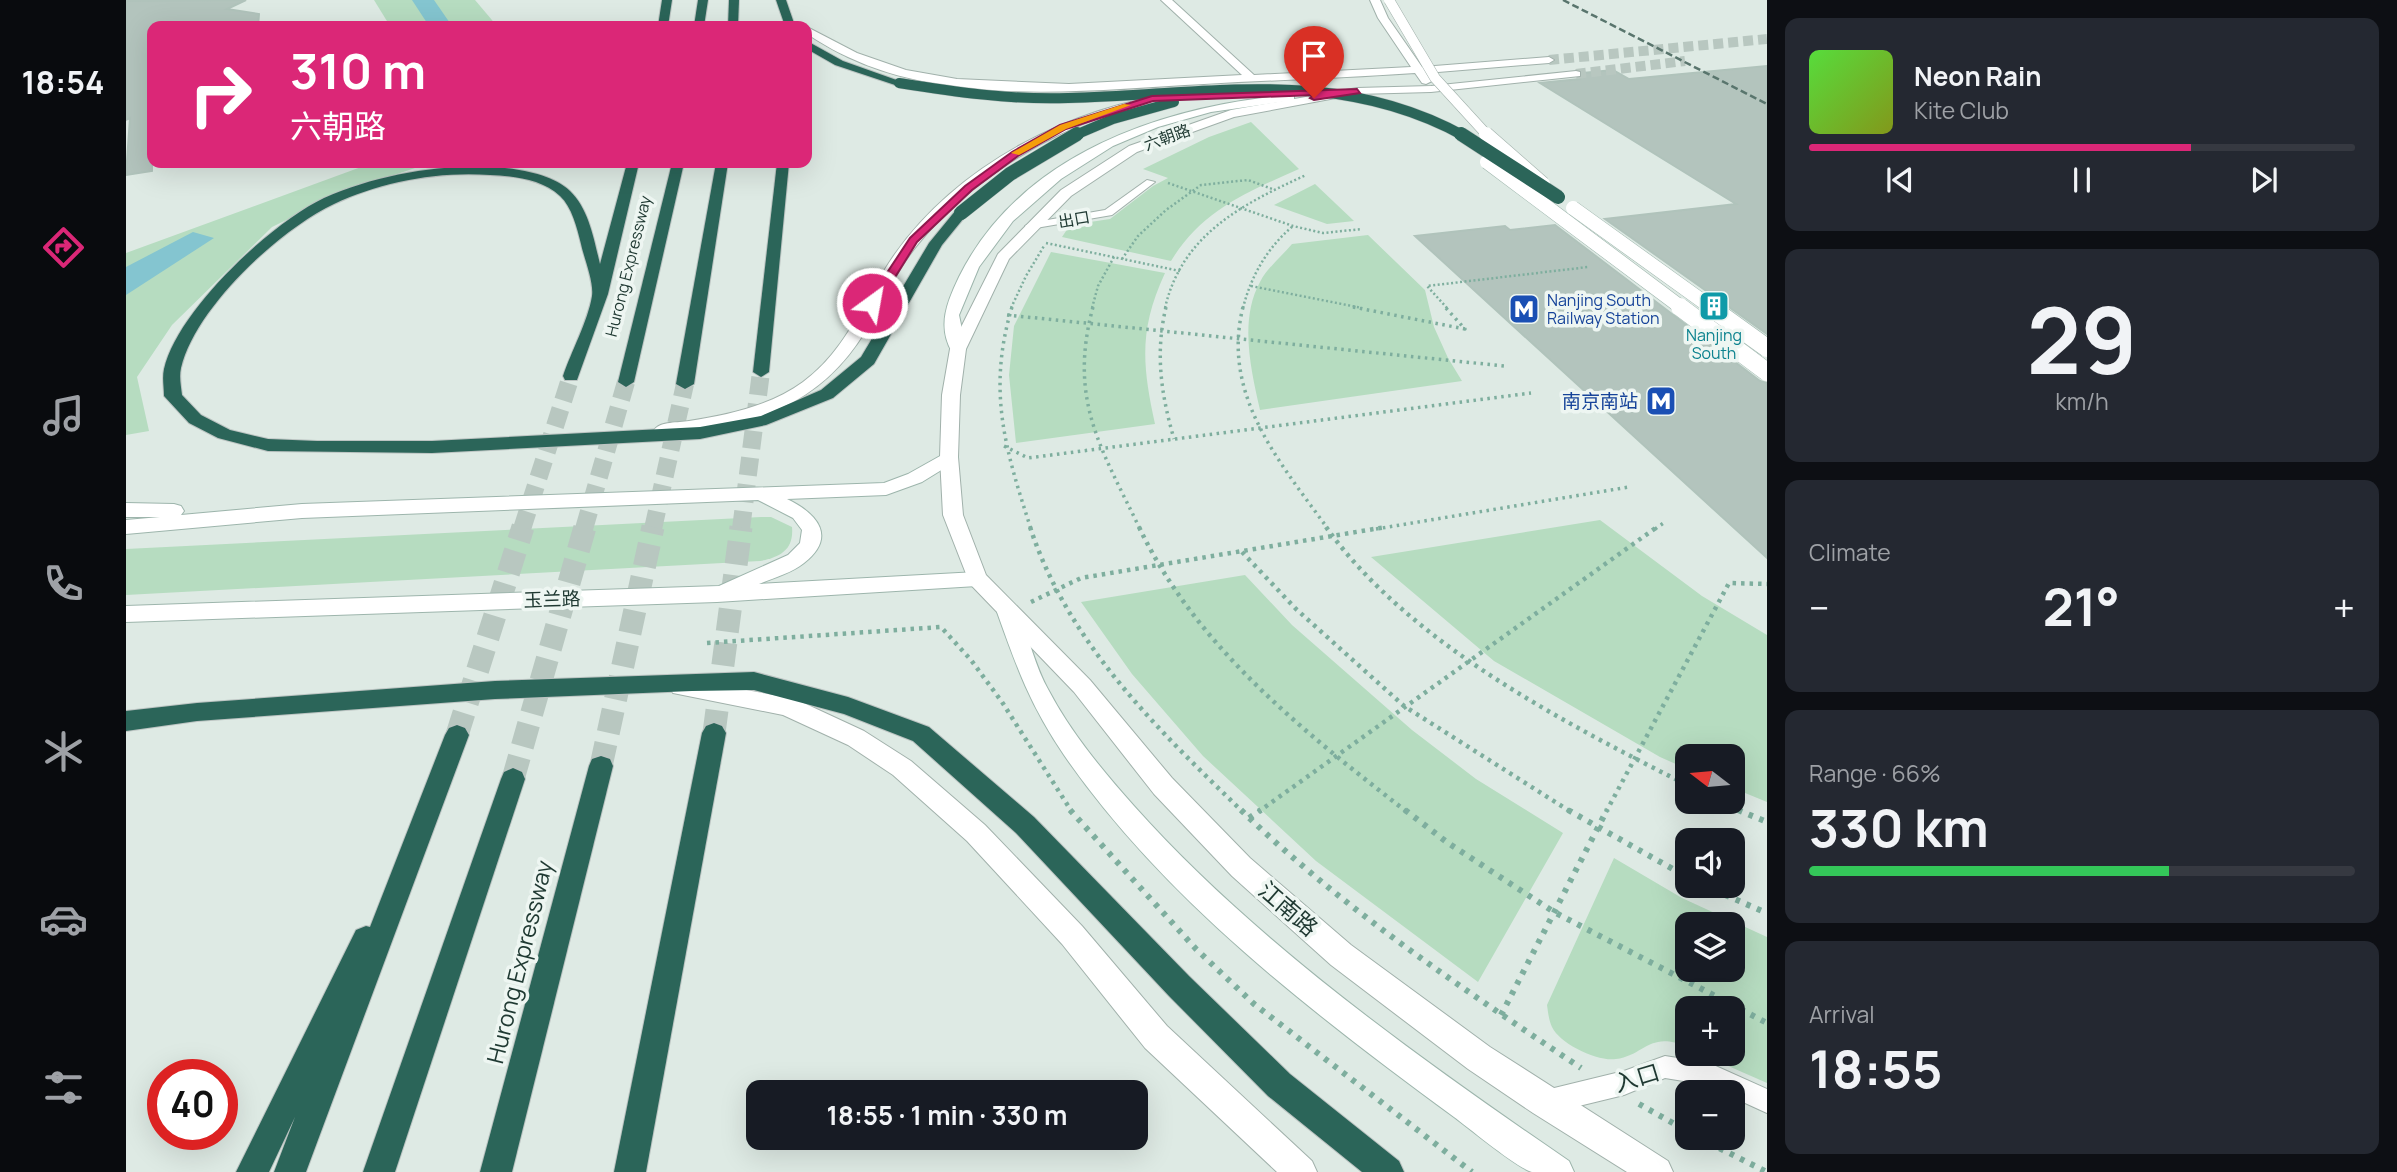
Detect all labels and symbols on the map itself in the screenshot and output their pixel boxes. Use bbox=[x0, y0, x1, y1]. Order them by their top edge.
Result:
pin bbox=[1284, 26, 1344, 98]
street label: 六朝路 bbox=[1141, 118, 1193, 156]
street label: Hurong Expressway bbox=[600, 193, 656, 339]
street label: 出口 bbox=[1056, 205, 1092, 233]
position arrow bbox=[835, 266, 909, 340]
place label: Nanjing South Railway Station bbox=[1547, 289, 1660, 329]
building icon: Nanjing South bbox=[1697, 289, 1731, 323]
metro station icon: Nanjing South Railway Station bbox=[1507, 292, 1541, 326]
place label: Nanjing South bbox=[1686, 324, 1742, 364]
metro station icon: 南京南站 bbox=[1644, 384, 1678, 418]
place label: 南京南站 bbox=[1562, 388, 1638, 414]
street label: 玉兰路 bbox=[523, 585, 581, 613]
north arrow bbox=[1675, 744, 1745, 814]
street label: Hurong Expressway bbox=[478, 857, 560, 1067]
street label: 江南路 bbox=[1252, 874, 1325, 943]
street label: 入口 bbox=[1610, 1055, 1663, 1099]
speed limit sign: 40 bbox=[147, 1059, 238, 1150]

